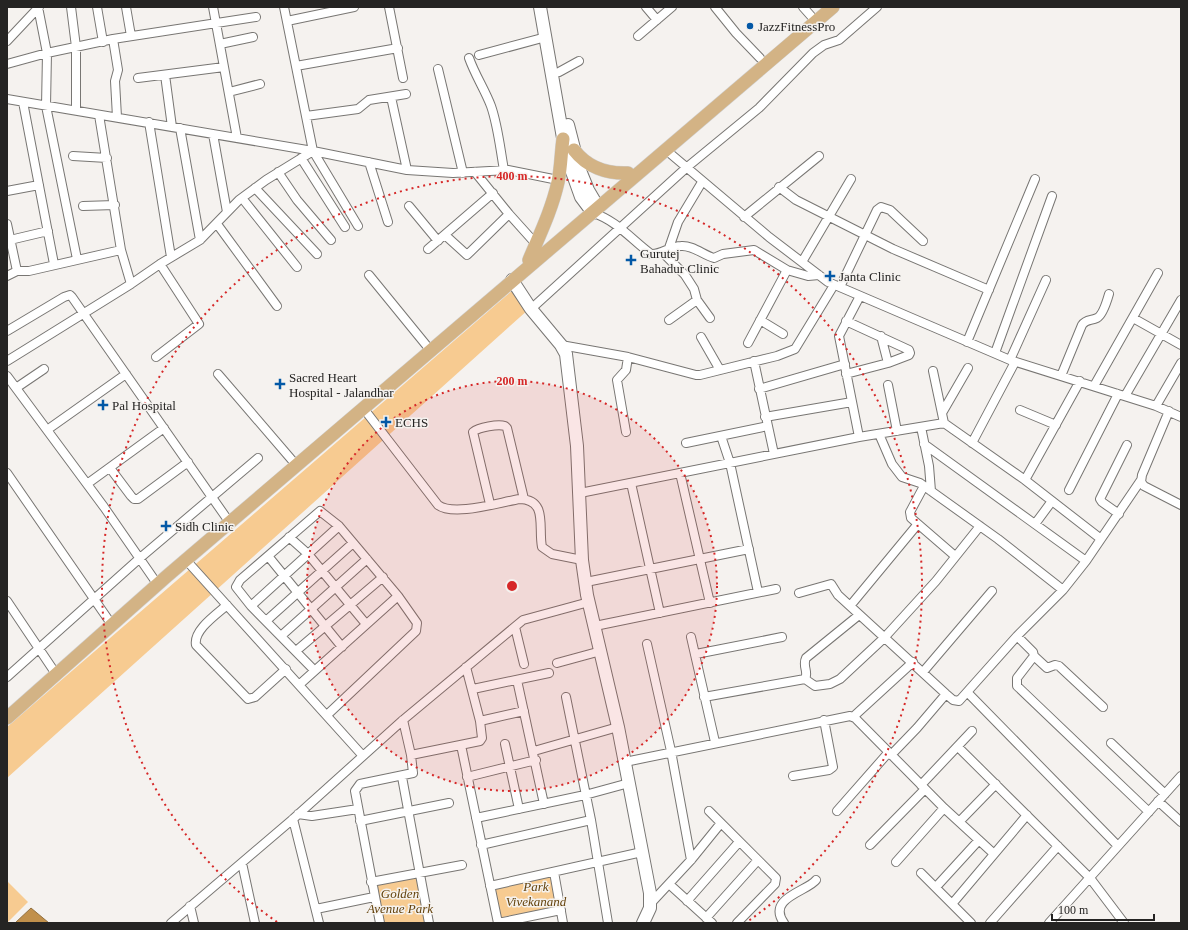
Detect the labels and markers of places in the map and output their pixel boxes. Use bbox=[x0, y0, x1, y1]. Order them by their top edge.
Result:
place label: JazzFitnessPro bbox=[758, 19, 835, 34]
marker: JazzFitnessPro bbox=[745, 21, 755, 31]
place label: Gurutej Bahadur Clinic bbox=[640, 246, 719, 276]
marker: Gurutej Bahadur Clinic bbox=[625, 254, 637, 266]
place label: Janta Clinic bbox=[839, 269, 901, 284]
marker: Janta Clinic bbox=[824, 270, 836, 282]
place label: Sacred Heart Hospital - Jalandhar bbox=[289, 370, 394, 400]
marker: Sacred Heart Hospital - Jalandhar bbox=[274, 378, 286, 390]
place label: Pal Hospital bbox=[112, 398, 176, 413]
marker: Pal Hospital bbox=[97, 399, 109, 411]
place label: ECHS bbox=[395, 415, 428, 430]
marker: ECHS bbox=[380, 416, 392, 428]
place label: Sidh Clinic bbox=[175, 519, 234, 534]
marker: Sidh Clinic bbox=[160, 520, 172, 532]
centre of rings bbox=[505, 579, 519, 593]

